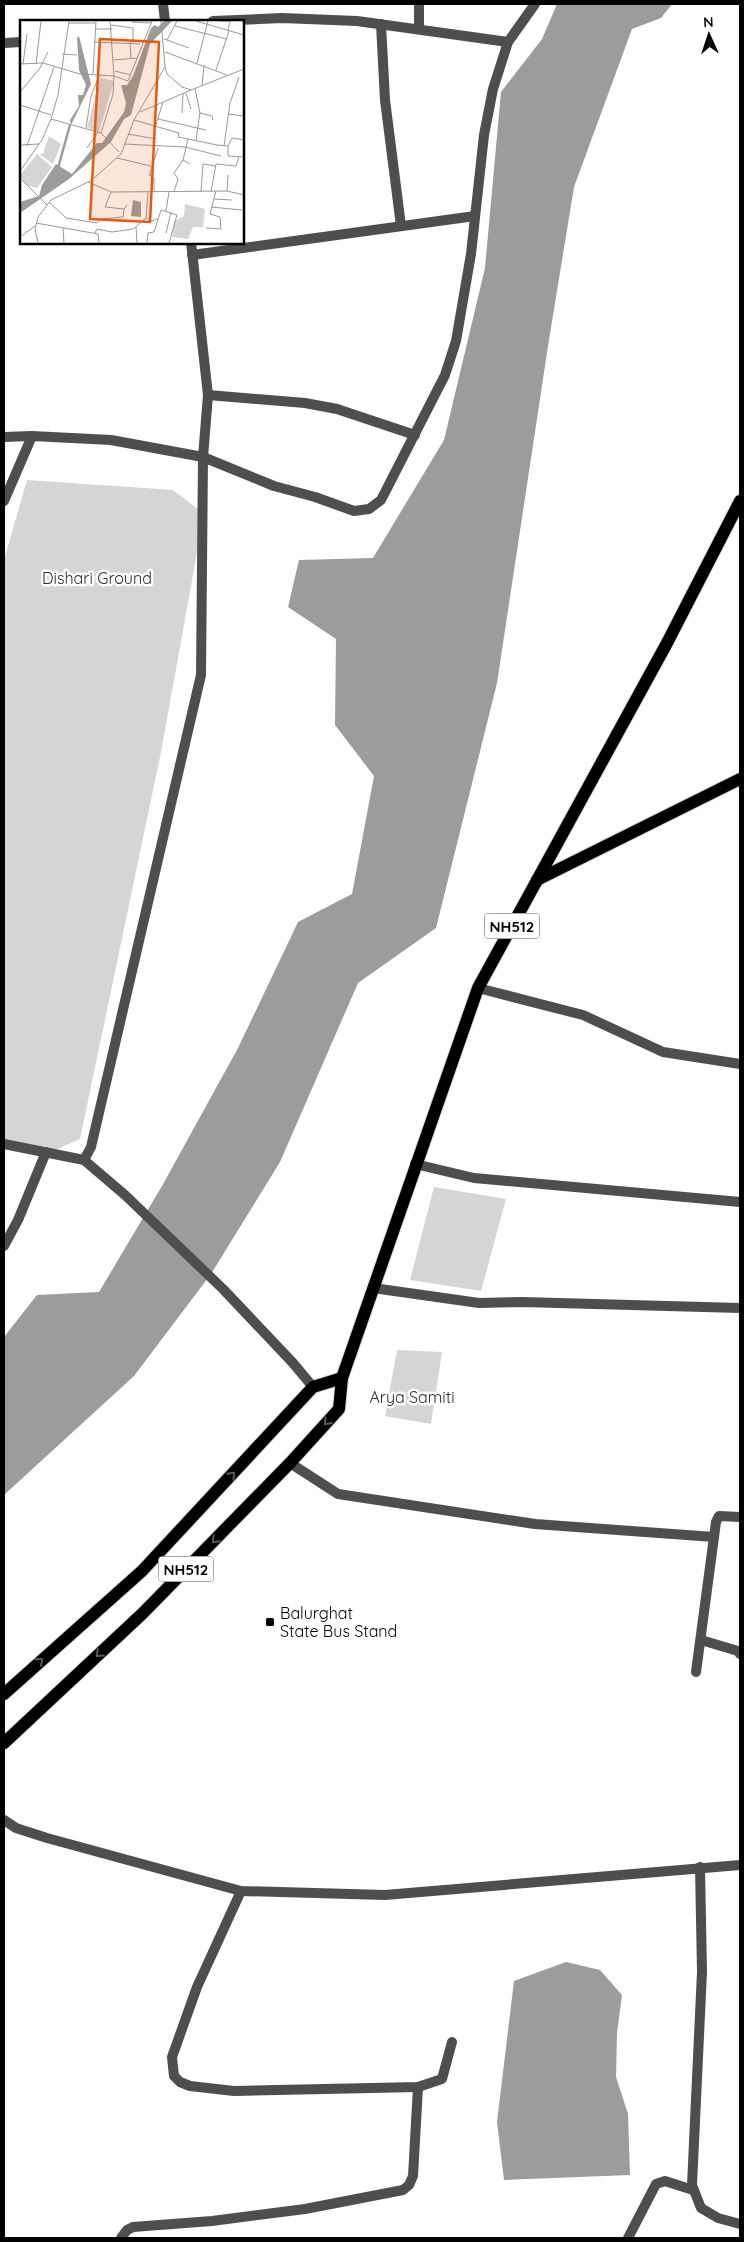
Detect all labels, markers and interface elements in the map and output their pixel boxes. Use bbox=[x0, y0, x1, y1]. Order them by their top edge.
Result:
north arrow bbox=[684, 10, 734, 60]
text: N bbox=[703, 13, 714, 31]
inset map bbox=[20, 20, 244, 244]
park label: Dishari Ground bbox=[42, 568, 152, 588]
road number: NH512 bbox=[484, 914, 540, 938]
park label: Arya Samiti bbox=[369, 1387, 455, 1407]
one-way arrow bbox=[324, 1417, 333, 1426]
one-way arrow bbox=[226, 1471, 235, 1480]
one-way arrow bbox=[212, 1534, 221, 1543]
road number: NH512 bbox=[158, 1556, 214, 1582]
place label: Balurghat State Bus Stand bbox=[280, 1603, 397, 1641]
marker: Balurghat State Bus Stand bbox=[264, 1616, 276, 1628]
one-way arrow bbox=[96, 1648, 105, 1657]
one-way arrow bbox=[35, 1658, 44, 1667]

